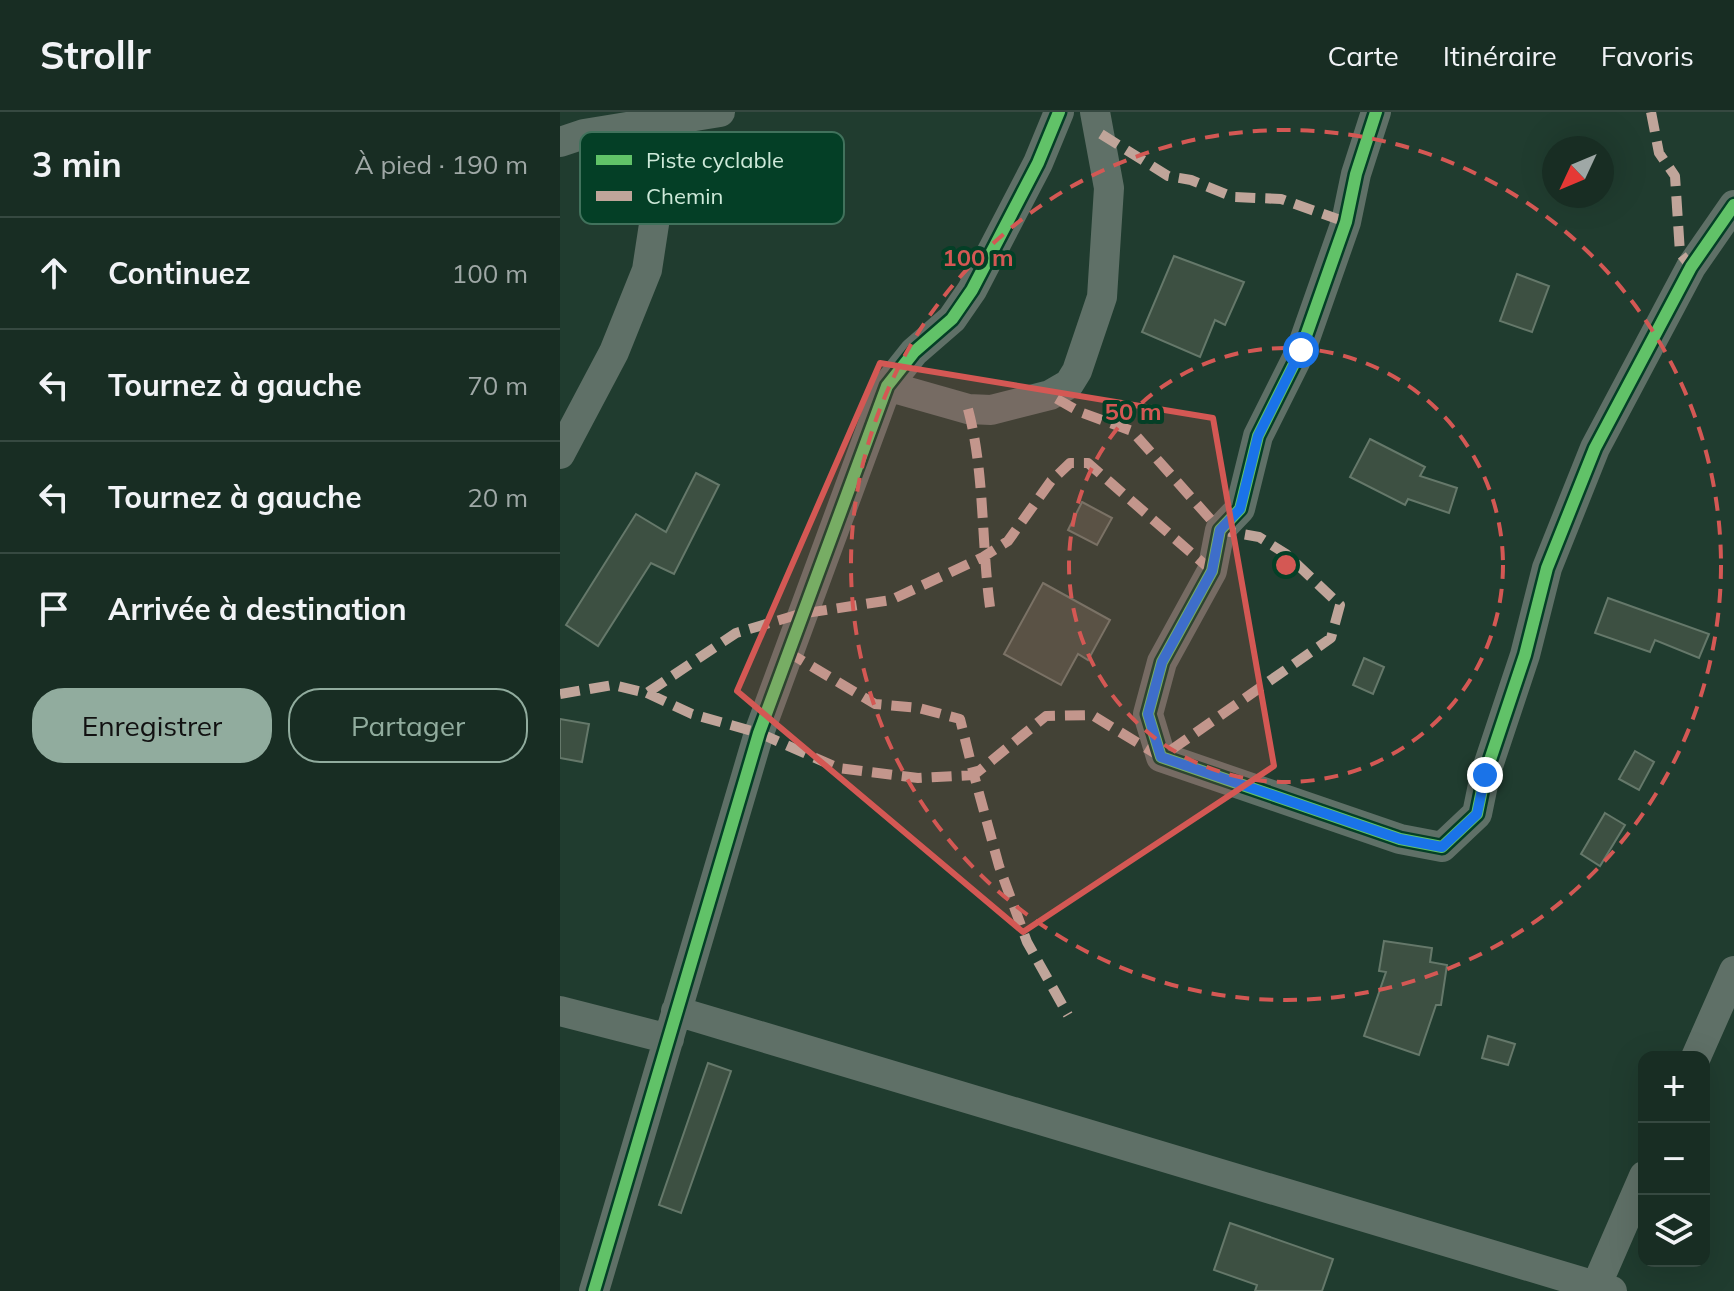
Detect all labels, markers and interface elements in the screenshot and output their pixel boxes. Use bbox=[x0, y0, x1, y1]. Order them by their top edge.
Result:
text: Strollr bbox=[40, 31, 151, 79]
text: Carte bbox=[1327, 38, 1399, 73]
text: Itinéraire bbox=[1443, 38, 1557, 73]
text: Favoris bbox=[1601, 38, 1694, 73]
legend bbox=[580, 132, 844, 224]
north arrow bbox=[1542, 136, 1614, 208]
text: 3 min bbox=[32, 143, 122, 186]
text: Piste cyclable bbox=[646, 146, 784, 174]
text: À pied · 190 m bbox=[355, 148, 528, 181]
text: Chemin bbox=[646, 182, 723, 210]
text: 100 m bbox=[942, 242, 1014, 272]
icon: ahead bbox=[32, 251, 76, 295]
text: Continuez bbox=[108, 254, 251, 292]
text: 100 m bbox=[452, 257, 528, 290]
route start bbox=[1283, 332, 1319, 368]
icon: left bbox=[32, 363, 76, 407]
text: Tournez à gauche bbox=[108, 366, 362, 404]
text: 70 m bbox=[467, 369, 528, 402]
text: 50 m bbox=[1105, 396, 1161, 426]
icon: left bbox=[32, 475, 76, 519]
text: Tournez à gauche bbox=[108, 478, 362, 516]
text: 20 m bbox=[467, 481, 528, 514]
centre of rings bbox=[1272, 551, 1300, 579]
icon: arrive bbox=[32, 587, 76, 631]
text: Arrivée à destination bbox=[108, 590, 407, 628]
button: Enregistrer bbox=[32, 688, 272, 763]
button: Partager bbox=[288, 688, 528, 763]
route end bbox=[1467, 757, 1503, 793]
map controls bbox=[1638, 1051, 1710, 1267]
button: + bbox=[1638, 1051, 1710, 1123]
button: − bbox=[1638, 1123, 1710, 1195]
button: layers bbox=[1638, 1195, 1710, 1267]

